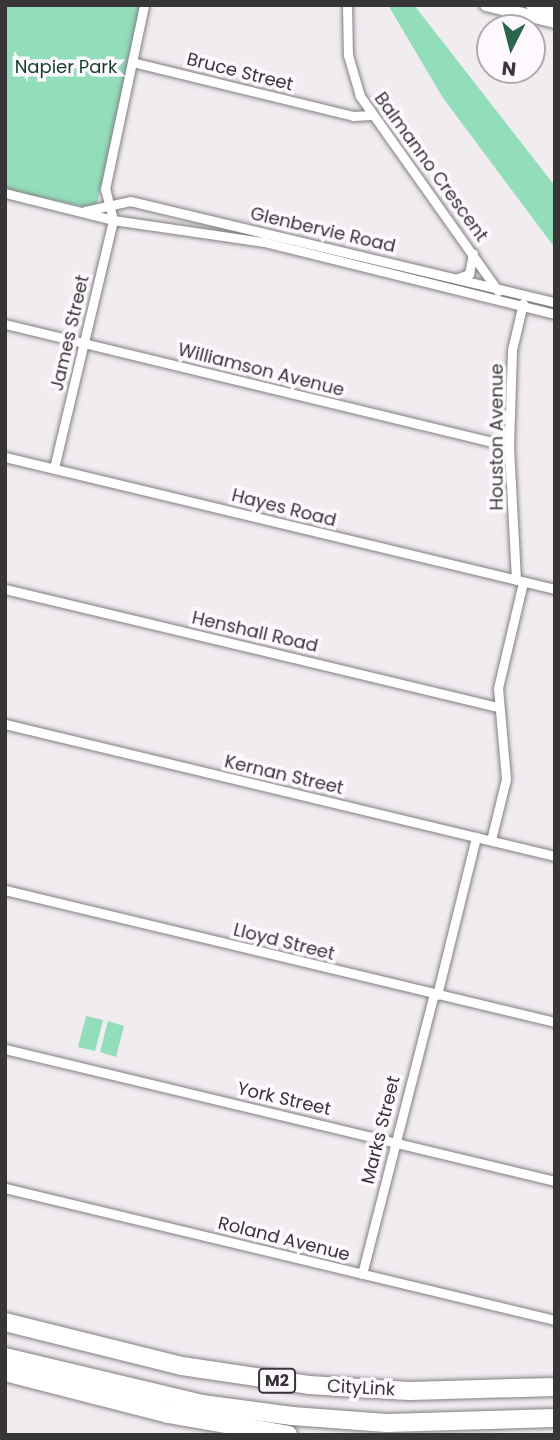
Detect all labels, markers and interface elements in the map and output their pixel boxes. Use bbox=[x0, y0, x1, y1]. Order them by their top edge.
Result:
north arrow bbox=[476, 14, 546, 84]
street label: Bruce Street bbox=[185, 48, 295, 96]
text: N bbox=[500, 54, 517, 83]
park label: Napier Park bbox=[15, 56, 117, 78]
street label: Balmanno Crescent bbox=[370, 88, 492, 246]
street label: Glenbervie Road bbox=[248, 203, 398, 257]
street label: James Street bbox=[46, 273, 94, 393]
street label: Williamson Avenue bbox=[176, 339, 346, 401]
street label: Houston Avenue bbox=[486, 364, 508, 510]
street label: Hayes Road bbox=[230, 485, 338, 531]
street label: Henshall Road bbox=[190, 607, 320, 657]
street label: Kernan Street bbox=[222, 751, 346, 799]
street label: Lloyd Street bbox=[231, 919, 337, 965]
street label: Marks Street bbox=[357, 1074, 405, 1186]
street label: York Street bbox=[235, 1078, 333, 1120]
street label: Roland Avenue bbox=[216, 1212, 352, 1266]
road number: M2 bbox=[258, 1368, 296, 1394]
street label: CityLink bbox=[326, 1375, 396, 1401]

